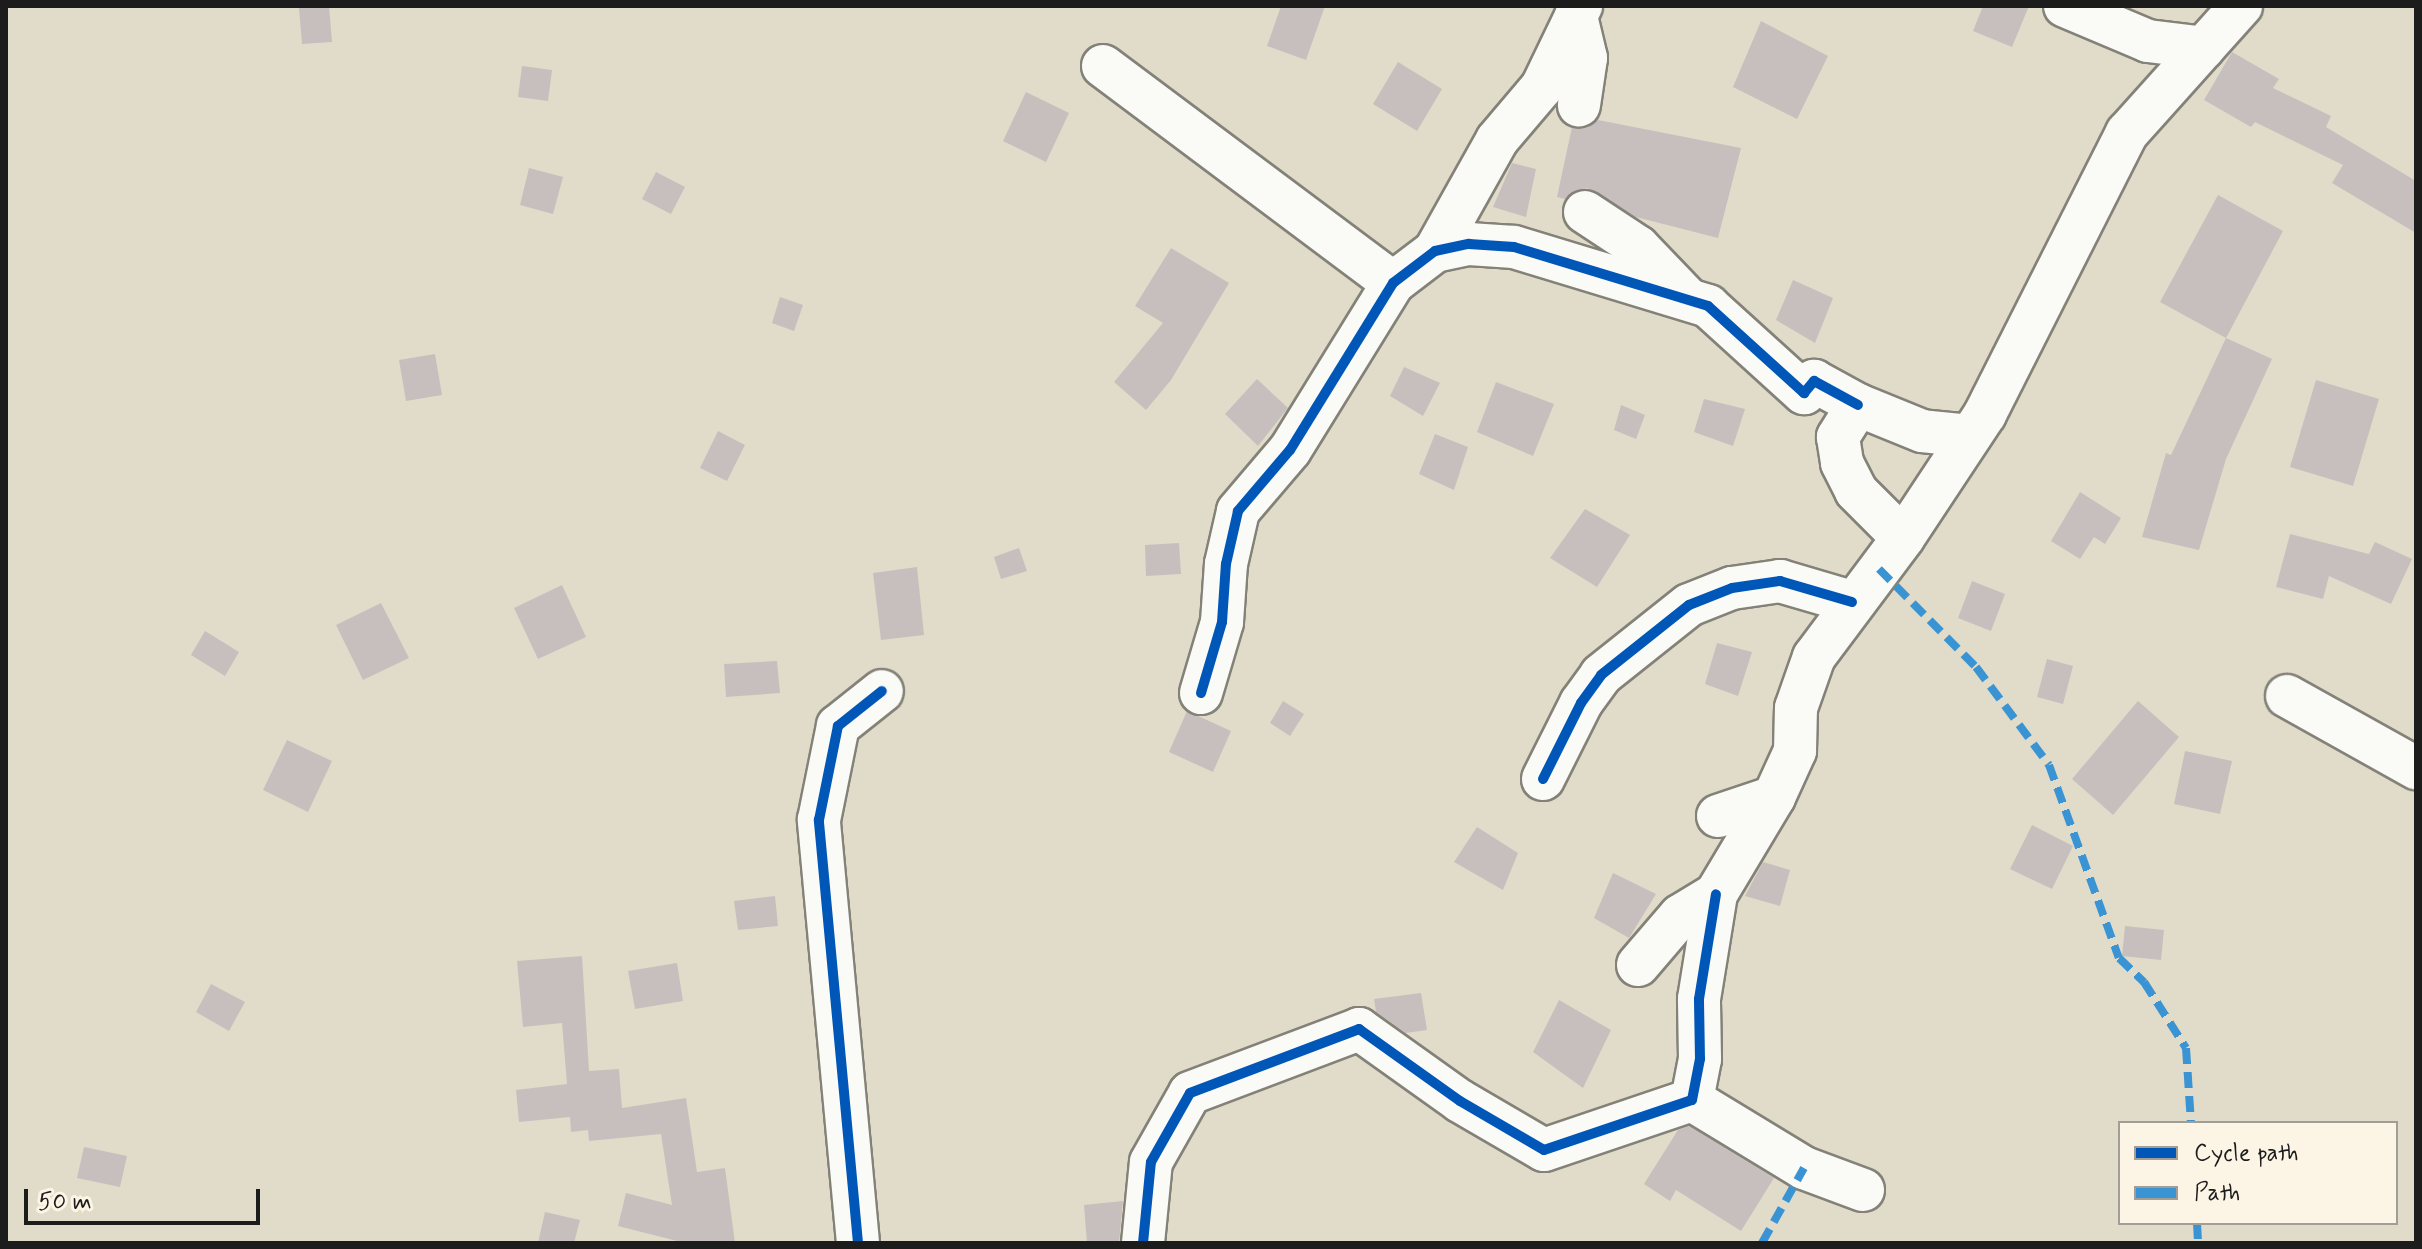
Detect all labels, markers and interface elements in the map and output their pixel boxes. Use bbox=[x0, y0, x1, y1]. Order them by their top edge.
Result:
legend bbox=[2118, 1121, 2398, 1225]
text: Cycle path bbox=[2194, 1138, 2299, 1169]
scale bar bbox=[28, 1173, 264, 1223]
text: Path bbox=[2194, 1178, 2240, 1209]
text: 50 m bbox=[38, 1187, 92, 1218]

